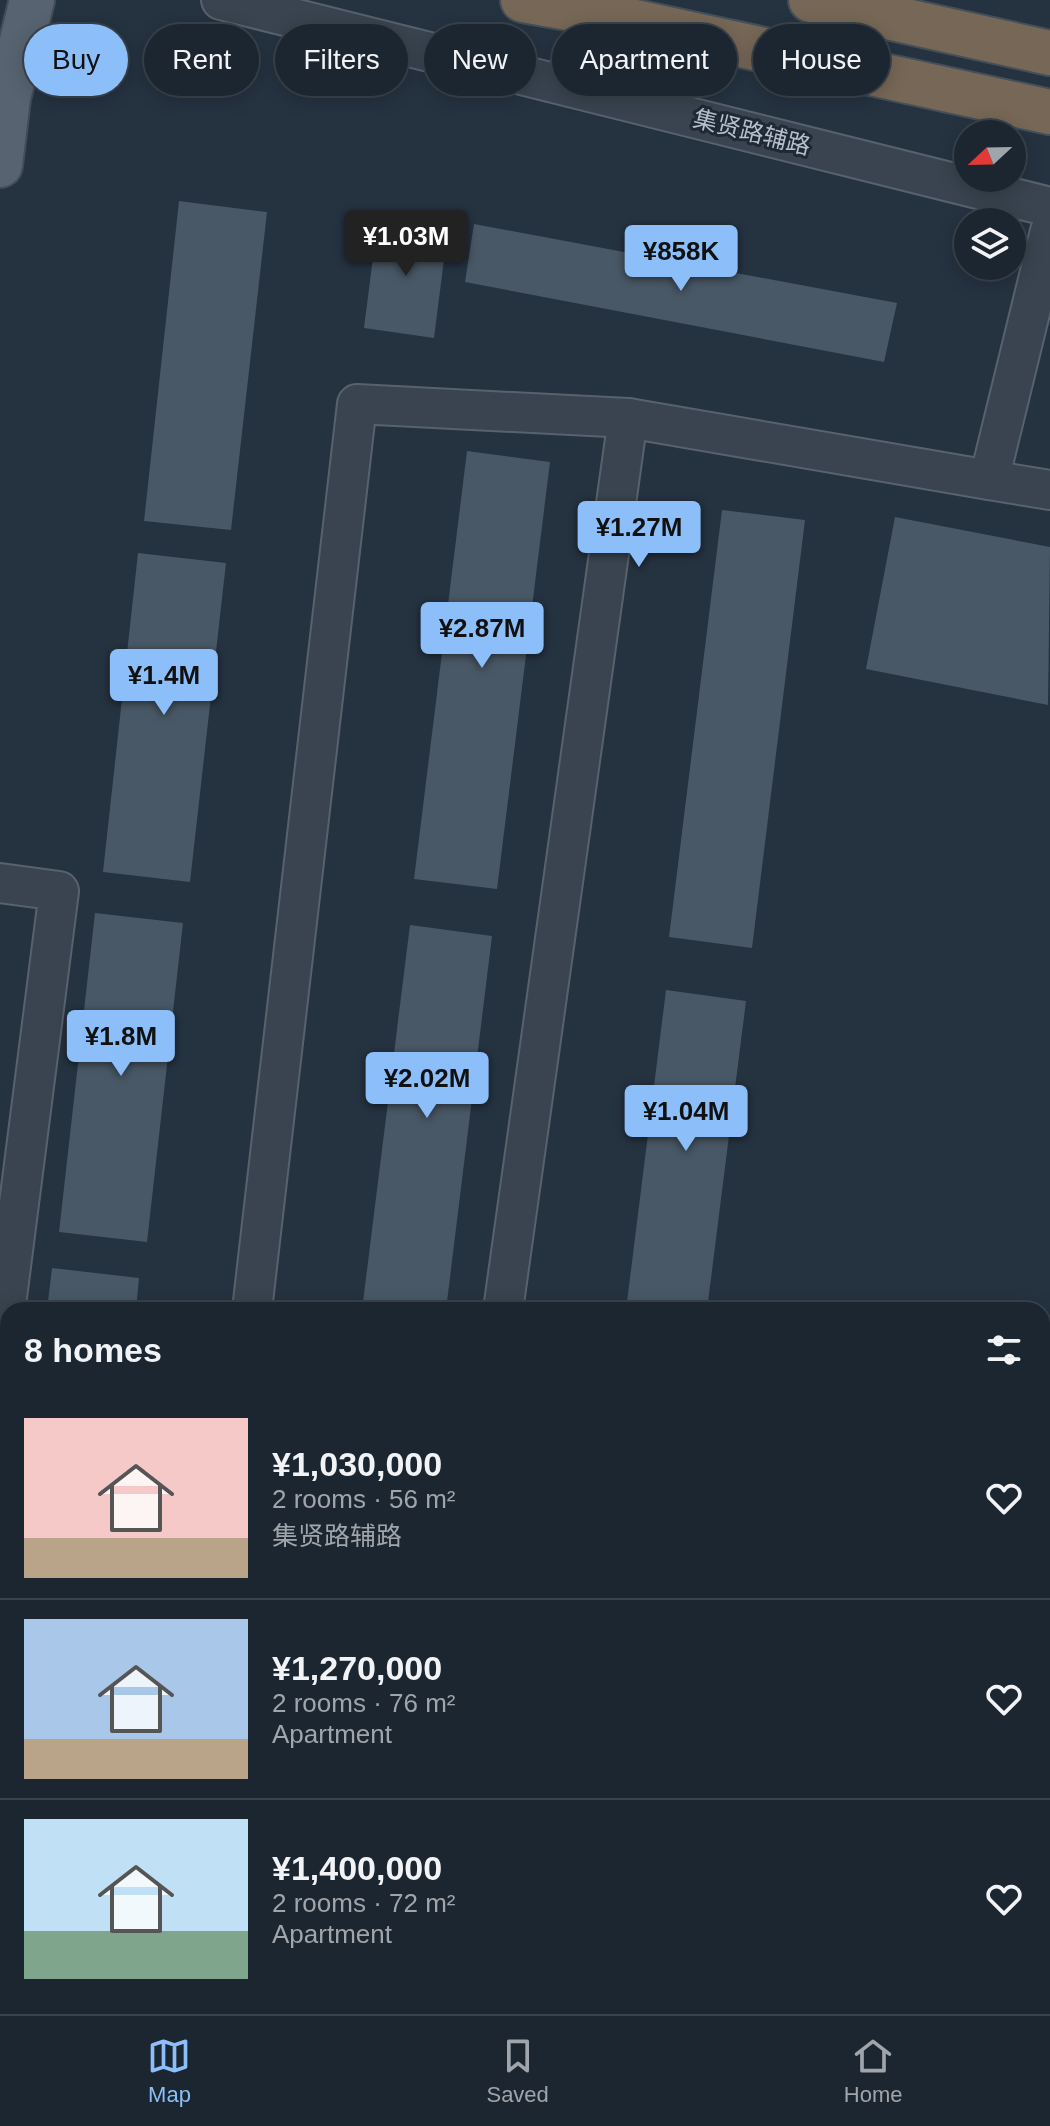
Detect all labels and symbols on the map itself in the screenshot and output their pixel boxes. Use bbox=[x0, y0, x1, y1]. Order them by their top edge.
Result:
street label: 集贤路辅路 bbox=[691, 104, 813, 160]
north arrow bbox=[954, 120, 1026, 192]
pin: ¥1.03M bbox=[341, 210, 471, 278]
pin: ¥858K bbox=[625, 225, 737, 293]
pin: ¥1.27M bbox=[574, 501, 704, 569]
pin: ¥2.87M bbox=[417, 602, 547, 670]
pin: ¥1.4M bbox=[108, 649, 220, 717]
pin: ¥1.8M bbox=[65, 1010, 177, 1078]
pin: ¥2.02M bbox=[362, 1052, 492, 1120]
pin: ¥1.04M bbox=[621, 1085, 751, 1153]

